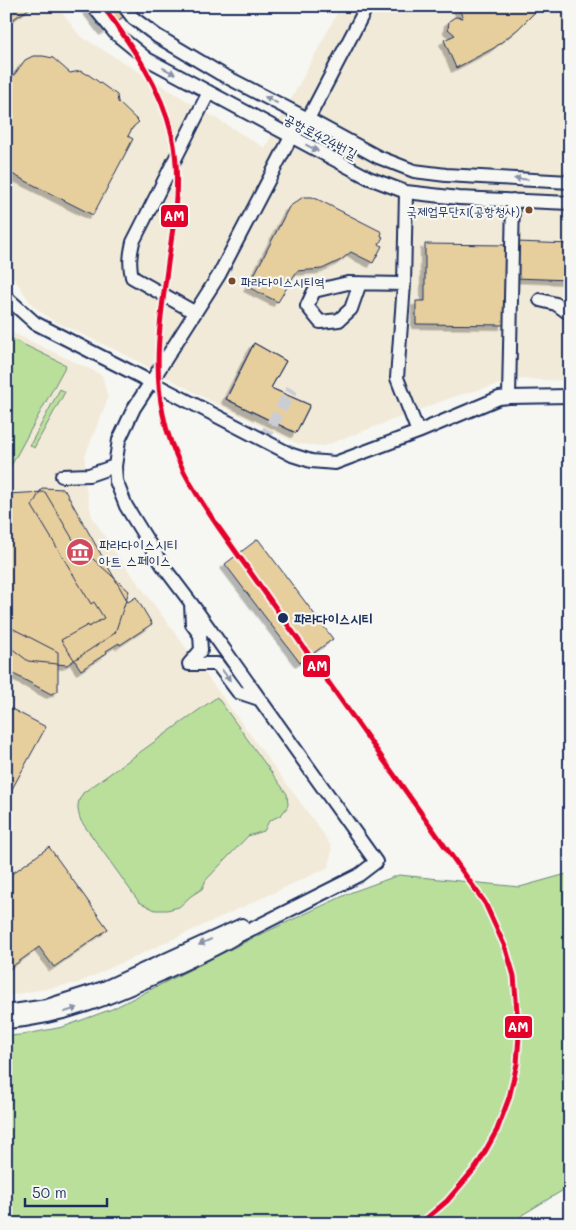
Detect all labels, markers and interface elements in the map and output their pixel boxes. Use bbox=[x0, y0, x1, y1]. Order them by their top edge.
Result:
one-way arrow bbox=[162, 67, 177, 75]
one-way arrow bbox=[264, 96, 278, 104]
street label: 공항로424번길 bbox=[281, 109, 362, 164]
one-way arrow bbox=[305, 144, 320, 152]
one-way arrow bbox=[513, 175, 529, 183]
place label: 국제업무단지(공항청사) bbox=[407, 202, 520, 219]
line badge: AM bbox=[160, 204, 189, 228]
marker: 국제업무단지(공항청사) bbox=[524, 205, 534, 215]
text: AM bbox=[163, 206, 185, 225]
place label: 파라다이스시티역 bbox=[241, 273, 325, 290]
marker: 파라다이스시티역 bbox=[227, 276, 237, 286]
place label: 파라다이스시티 아트 스페이스 bbox=[99, 535, 178, 570]
museum icon: 파라다이스시티 아트 스페이스 bbox=[65, 537, 95, 567]
place label: 파라다이스시티 bbox=[294, 609, 373, 628]
marker: 파라다이스시티 bbox=[276, 611, 290, 625]
line badge: AM bbox=[302, 654, 331, 678]
text: AM bbox=[306, 656, 328, 675]
one-way arrow bbox=[220, 668, 231, 681]
one-way arrow bbox=[198, 938, 212, 946]
one-way arrow bbox=[64, 1006, 79, 1013]
line badge: AM bbox=[504, 1015, 533, 1039]
text: AM bbox=[507, 1017, 529, 1036]
scale bar bbox=[25, 1175, 108, 1207]
text: 50 m bbox=[32, 1182, 67, 1202]

